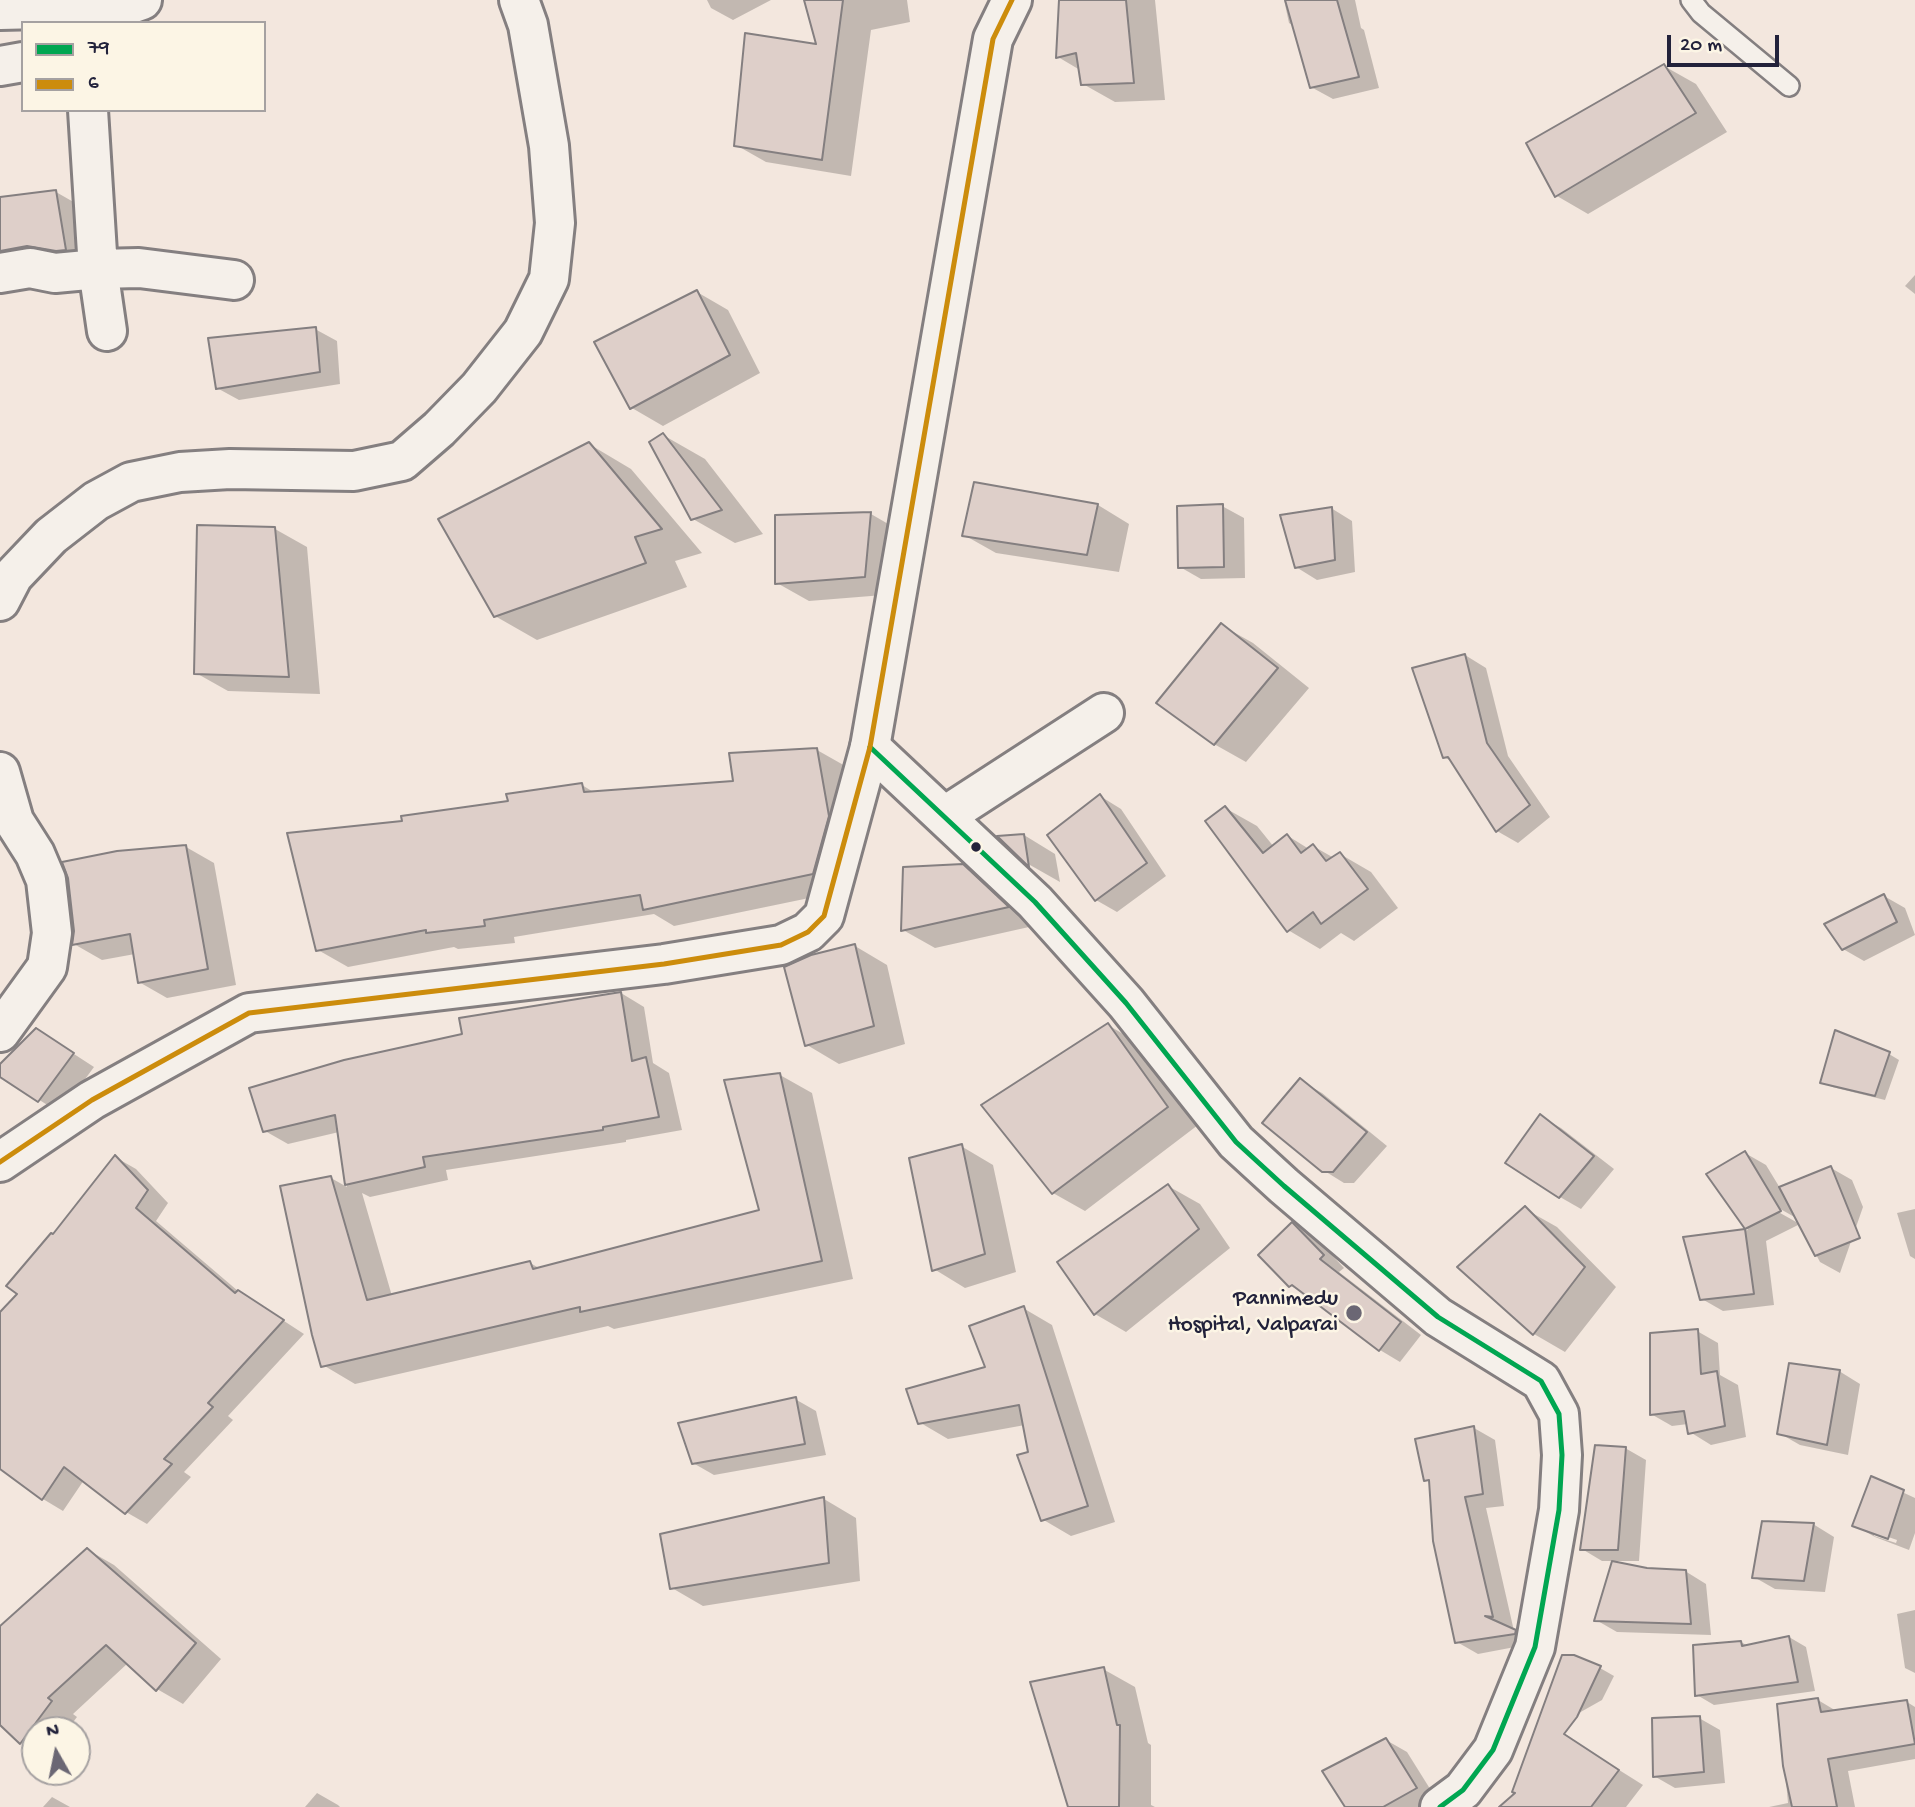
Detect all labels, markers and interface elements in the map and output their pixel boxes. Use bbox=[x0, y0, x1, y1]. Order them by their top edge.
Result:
legend bbox=[21, 21, 266, 112]
scale bar bbox=[1670, 21, 1782, 65]
text: 20 m bbox=[1680, 34, 1722, 59]
text: 79 bbox=[88, 37, 109, 62]
text: 6 bbox=[88, 72, 99, 97]
unlabelled marker bbox=[969, 840, 983, 854]
place label: Pannimedu Hospital, Valparai bbox=[1168, 1286, 1338, 1340]
marker: Pannimedu Hospital, Valparai bbox=[1344, 1303, 1364, 1323]
north arrow bbox=[21, 1716, 91, 1786]
text: N bbox=[45, 1719, 61, 1744]

